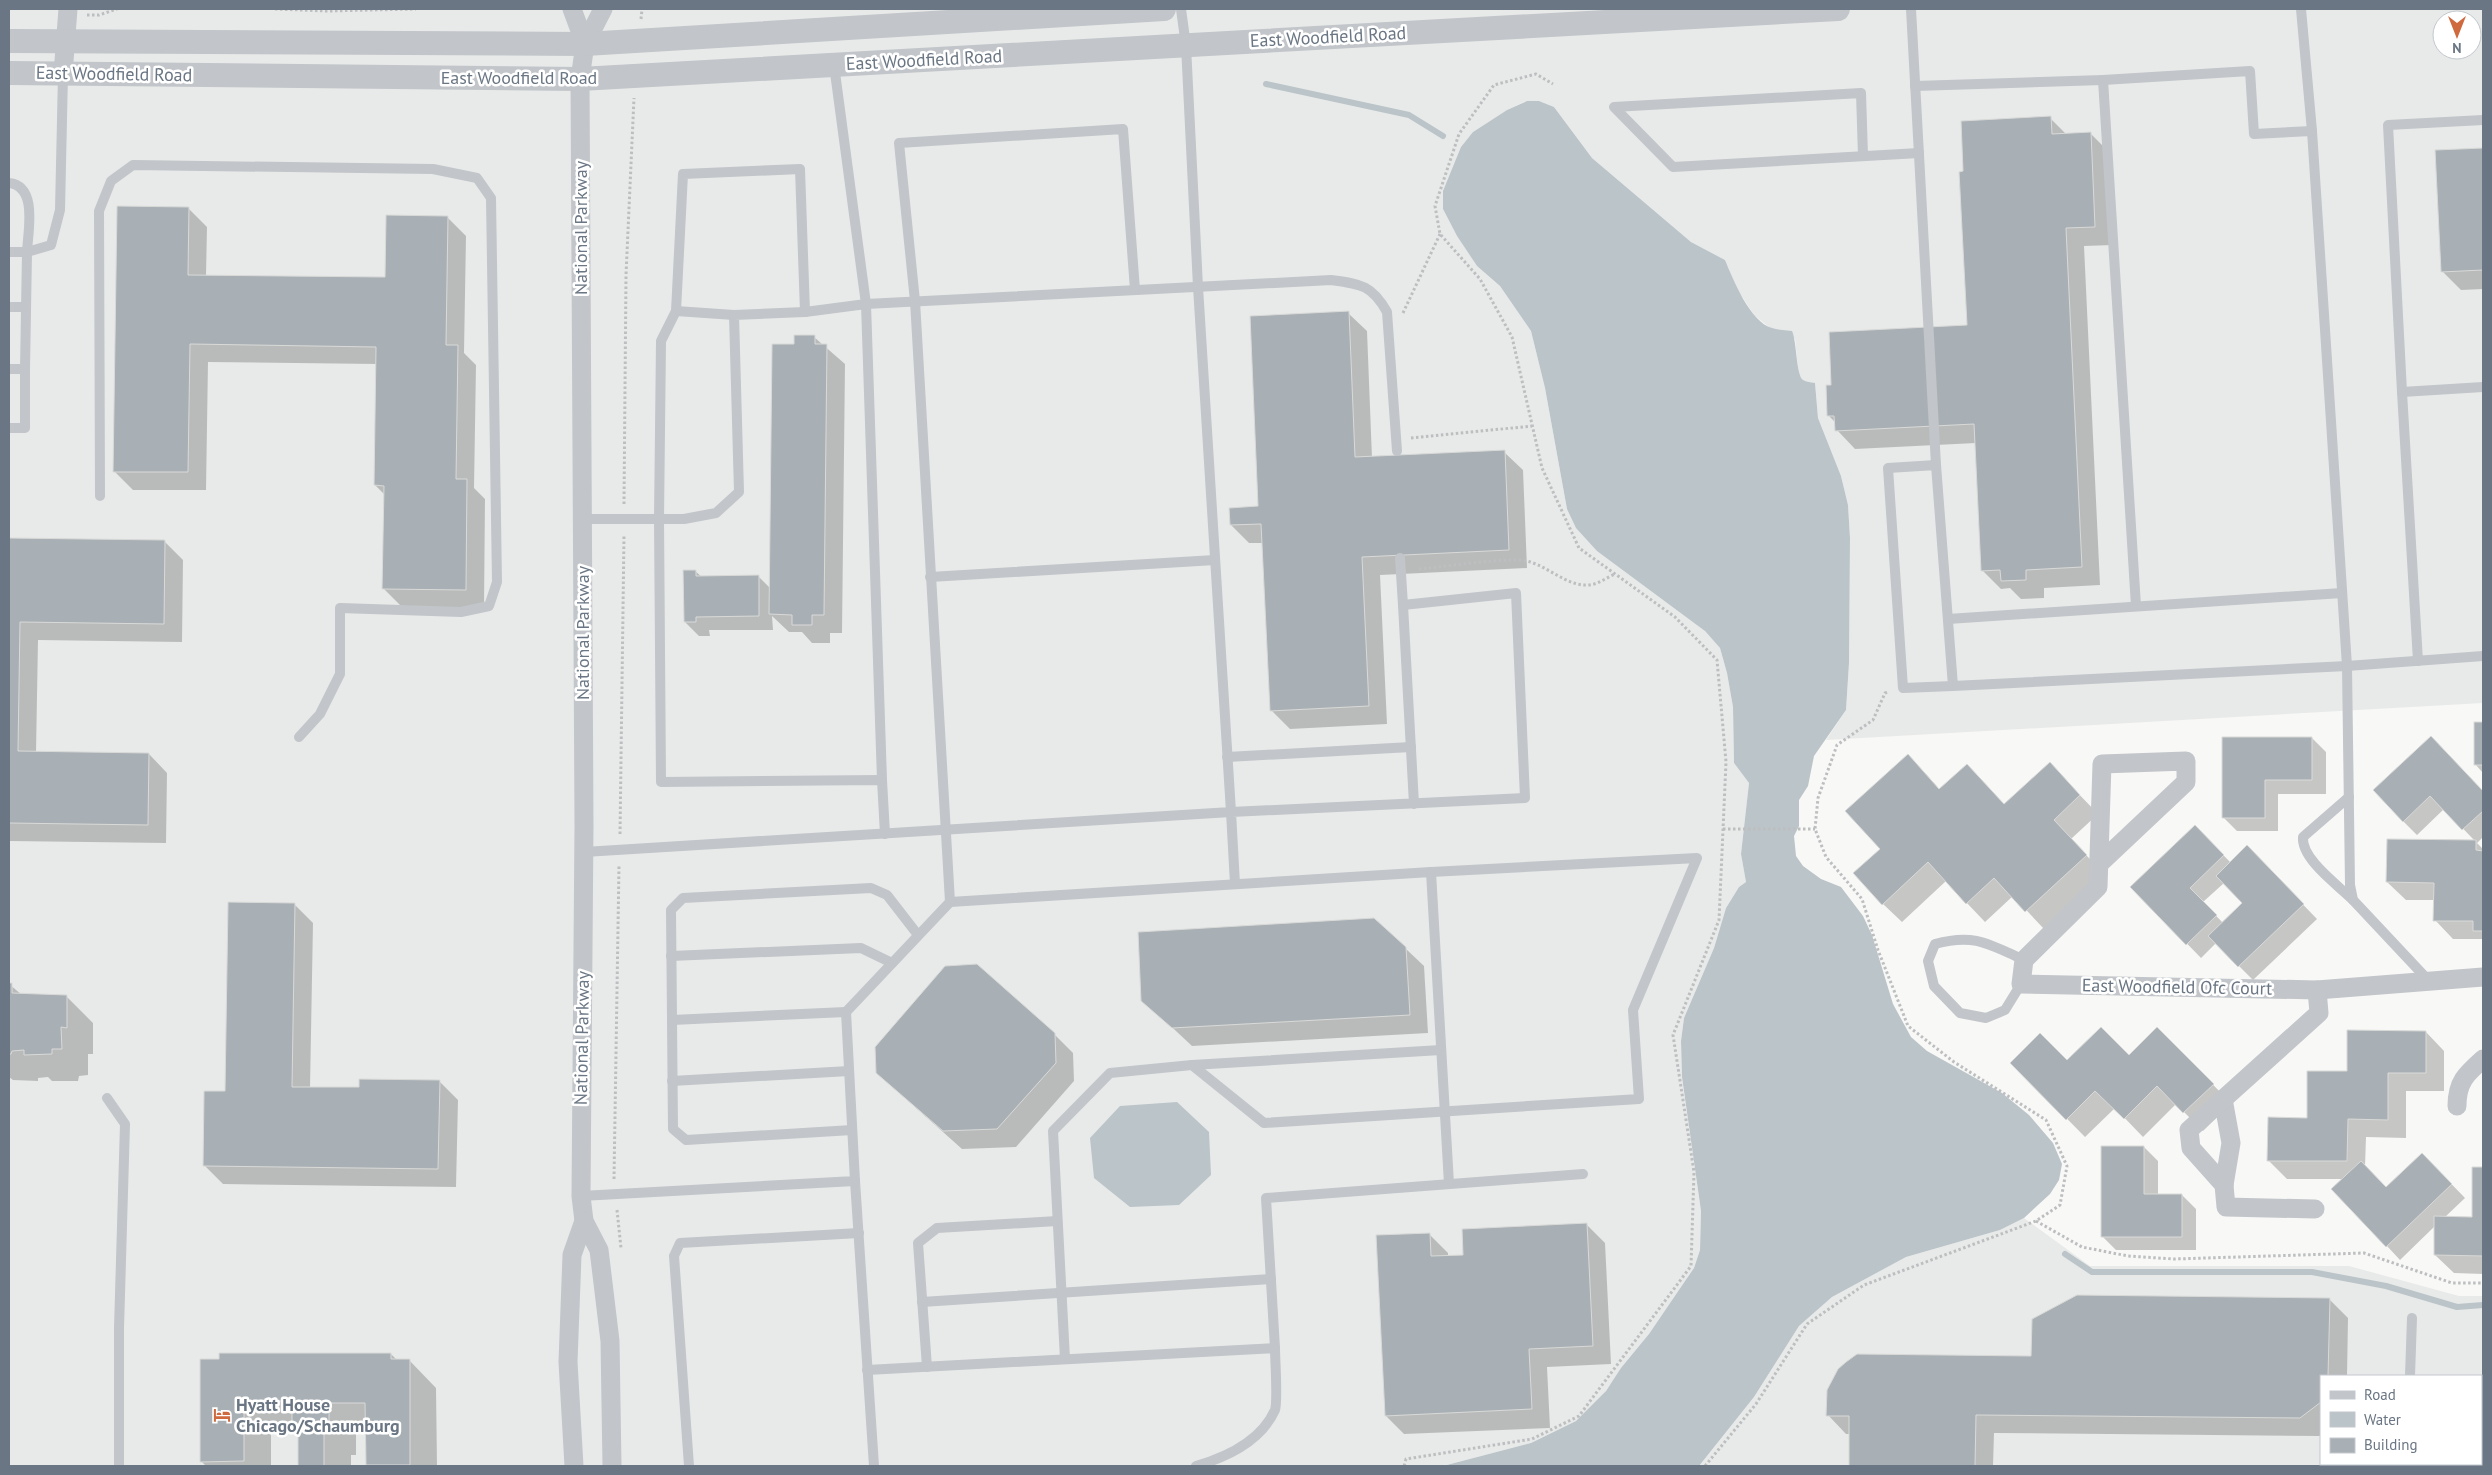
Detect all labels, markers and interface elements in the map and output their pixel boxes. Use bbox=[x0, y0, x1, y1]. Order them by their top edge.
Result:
north arrow bbox=[2432, 10, 2482, 60]
street label: East Woodfield Road bbox=[1249, 21, 1407, 52]
text: N bbox=[2452, 39, 2462, 57]
street label: East Woodfield Road bbox=[845, 44, 1003, 75]
street label: East Woodfield Road bbox=[36, 61, 192, 86]
street label: East Woodfield Road bbox=[441, 66, 597, 89]
street label: National Parkway bbox=[569, 160, 592, 295]
street label: National Parkway bbox=[571, 565, 594, 700]
street label: National Parkway bbox=[569, 970, 594, 1105]
street label: East Woodfield Ofc Court bbox=[2082, 973, 2272, 1000]
legend bbox=[2320, 1375, 2482, 1465]
text: Road bbox=[2364, 1385, 2396, 1404]
place label: Hyatt House Chicago/Schaumburg bbox=[236, 1393, 400, 1437]
hotel icon: Hyatt House Chicago/Schaumburg bbox=[212, 1405, 232, 1425]
text: Water bbox=[2364, 1410, 2401, 1429]
text: Building bbox=[2364, 1435, 2418, 1454]

